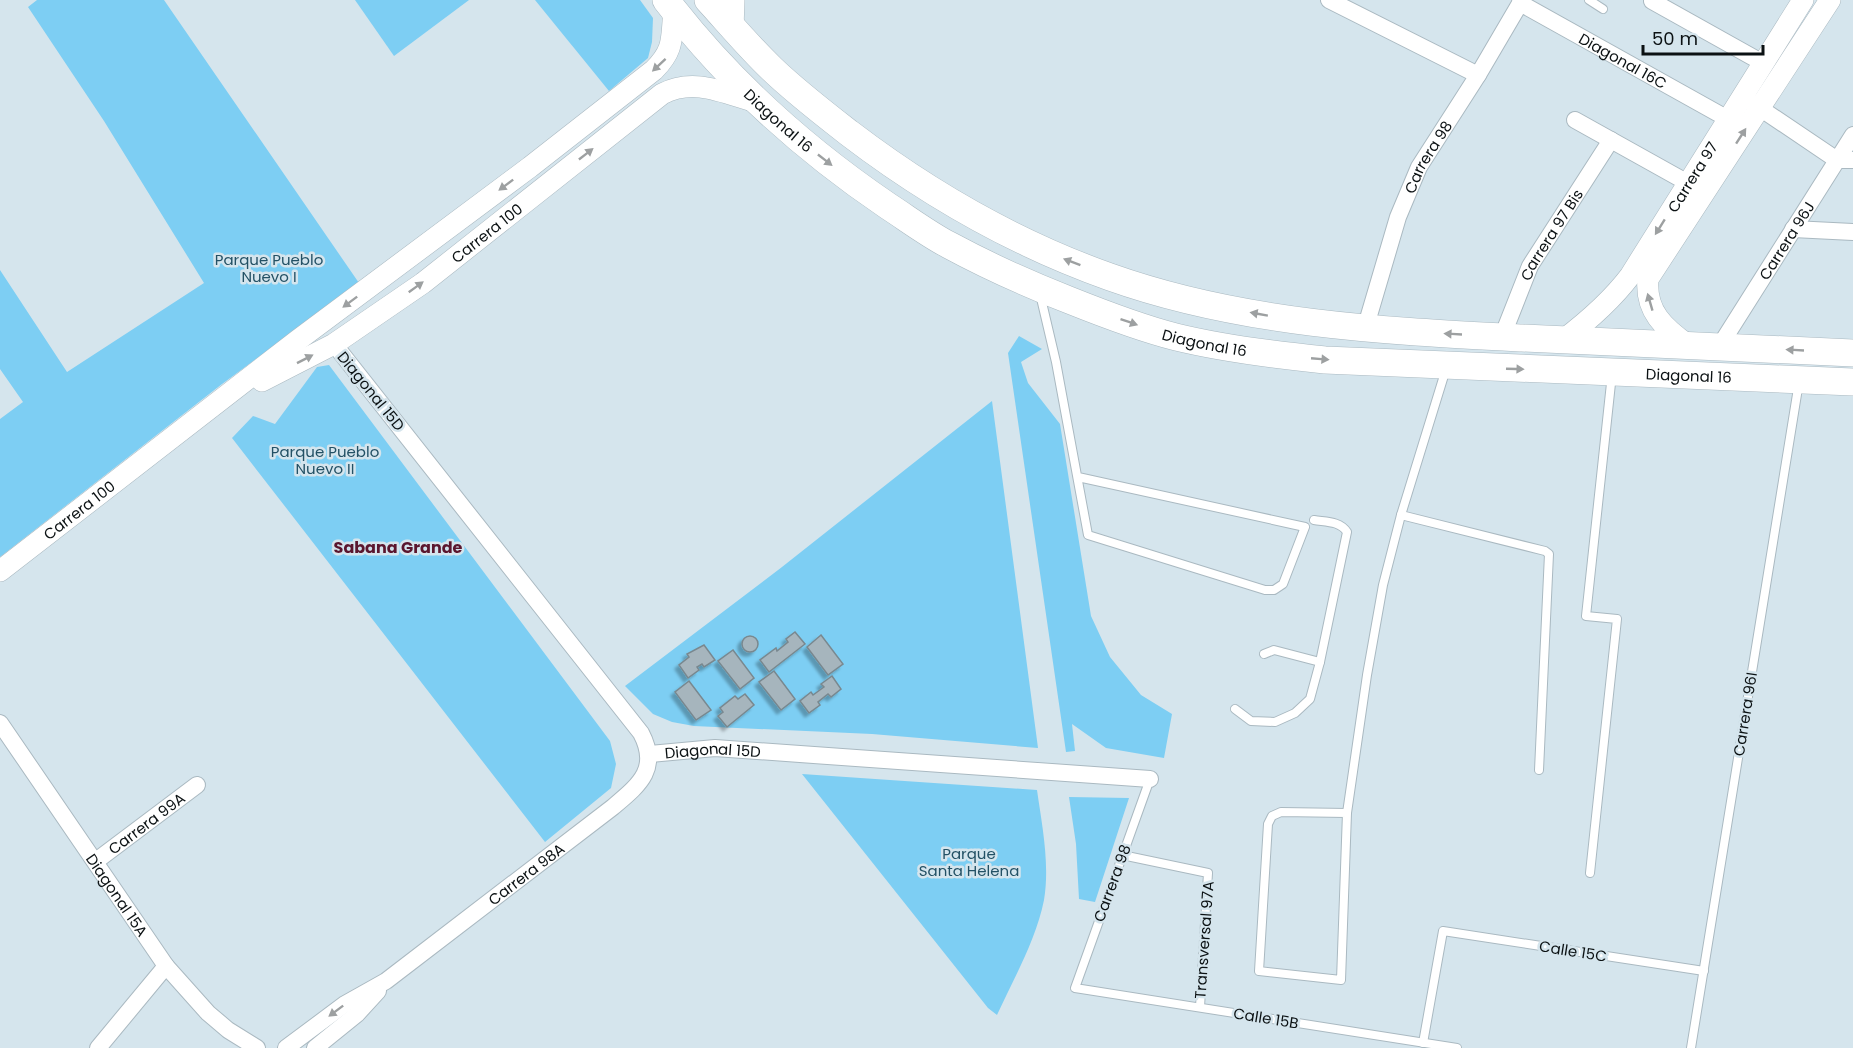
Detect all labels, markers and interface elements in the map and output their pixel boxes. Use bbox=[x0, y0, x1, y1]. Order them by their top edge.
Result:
scale bar bbox=[1643, 18, 1763, 56]
text: 50 m bbox=[1652, 26, 1698, 51]
street label: Diagonal 16C bbox=[1575, 28, 1671, 93]
one-way arrow bbox=[653, 57, 667, 71]
street label: Diagonal 16 bbox=[740, 84, 818, 157]
street label: Carrera 98 bbox=[1399, 116, 1457, 196]
one-way arrow bbox=[1735, 128, 1747, 144]
street label: Carrera 97 bbox=[1662, 137, 1722, 216]
one-way arrow bbox=[578, 147, 594, 160]
one-way arrow bbox=[818, 153, 833, 165]
one-way arrow bbox=[499, 179, 514, 191]
street label: Carrera 97 Bis bbox=[1515, 185, 1588, 283]
street label: Carrera 96J bbox=[1754, 197, 1819, 284]
street label: Carrera 100 bbox=[447, 198, 527, 267]
one-way arrow bbox=[1655, 219, 1666, 235]
park label: Parque Pueblo Nuevo I bbox=[215, 249, 323, 287]
one-way arrow bbox=[1062, 257, 1080, 267]
one-way arrow bbox=[409, 282, 424, 294]
one-way arrow bbox=[1645, 293, 1655, 311]
one-way arrow bbox=[343, 296, 359, 308]
one-way arrow bbox=[1250, 309, 1269, 318]
one-way arrow bbox=[1120, 318, 1138, 327]
street label: Diagonal 16 bbox=[1160, 323, 1248, 361]
one-way arrow bbox=[1443, 330, 1462, 339]
one-way arrow bbox=[1785, 346, 1804, 355]
street label: Diagonal 15D bbox=[332, 347, 410, 435]
one-way arrow bbox=[297, 354, 314, 364]
one-way arrow bbox=[1310, 354, 1329, 364]
street label: Diagonal 16 bbox=[1645, 363, 1732, 387]
one-way arrow bbox=[1505, 364, 1524, 373]
park label: Parque Pueblo Nuevo II bbox=[271, 441, 379, 479]
street label: Carrera 100 bbox=[39, 475, 119, 544]
district label: Sabana Grande bbox=[334, 536, 463, 559]
street label: Carrera 96I bbox=[1728, 671, 1762, 757]
street label: Diagonal 15D bbox=[664, 737, 762, 763]
street label: Carrera 99A bbox=[104, 787, 189, 859]
street label: Carrera 98A bbox=[483, 838, 569, 910]
street label: Carrera 98 bbox=[1088, 841, 1136, 925]
park label: Parque Santa Helena bbox=[919, 843, 1019, 881]
street label: Diagonal 15A bbox=[82, 849, 153, 940]
street label: Transversal 97A bbox=[1189, 880, 1219, 1000]
street label: Calle 15C bbox=[1538, 935, 1608, 967]
street label: Calle 15B bbox=[1232, 1002, 1300, 1034]
one-way arrow bbox=[328, 1004, 343, 1016]

